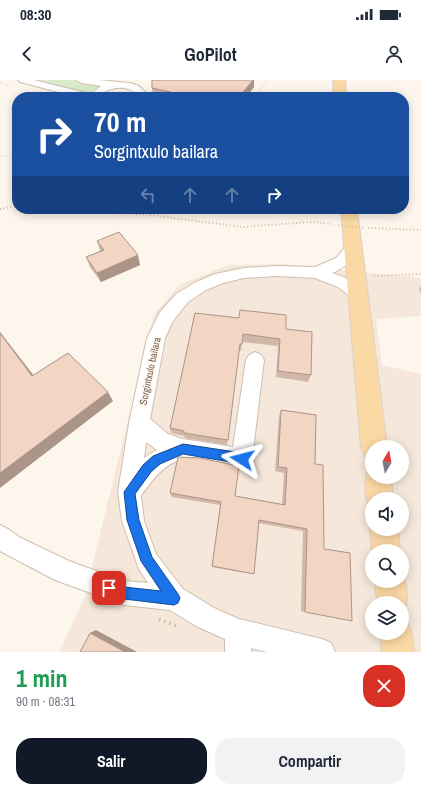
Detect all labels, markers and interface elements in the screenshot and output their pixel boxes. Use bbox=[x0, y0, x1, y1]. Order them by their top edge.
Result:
text: 08:30 bbox=[20, 4, 51, 25]
text: GoPilot bbox=[184, 42, 237, 67]
icon: back bbox=[16, 43, 38, 65]
icon: person bbox=[383, 43, 405, 65]
text: 70 m bbox=[94, 103, 146, 141]
icon: right bbox=[28, 108, 80, 160]
text: Sorgintxulo bailara bbox=[94, 139, 218, 164]
icon: left bbox=[137, 184, 159, 206]
icon: ahead bbox=[179, 184, 201, 206]
icon: ahead bbox=[221, 184, 243, 206]
icon: right bbox=[263, 184, 285, 206]
street label: Sorgintxulo bailara bbox=[136, 336, 164, 406]
position arrow bbox=[221, 438, 263, 480]
north arrow bbox=[365, 440, 409, 484]
map controls bbox=[365, 440, 409, 640]
button: sound bbox=[365, 492, 409, 536]
button: search bbox=[365, 544, 409, 588]
pin bbox=[92, 571, 126, 605]
icon: arrive bbox=[98, 577, 120, 599]
button: layers bbox=[365, 596, 409, 640]
text: 1 min bbox=[16, 662, 67, 694]
button: close bbox=[363, 665, 405, 707]
text: 90 m · 08:31 bbox=[16, 693, 75, 710]
button: Salir bbox=[16, 738, 207, 784]
button: Compartir bbox=[215, 738, 405, 784]

